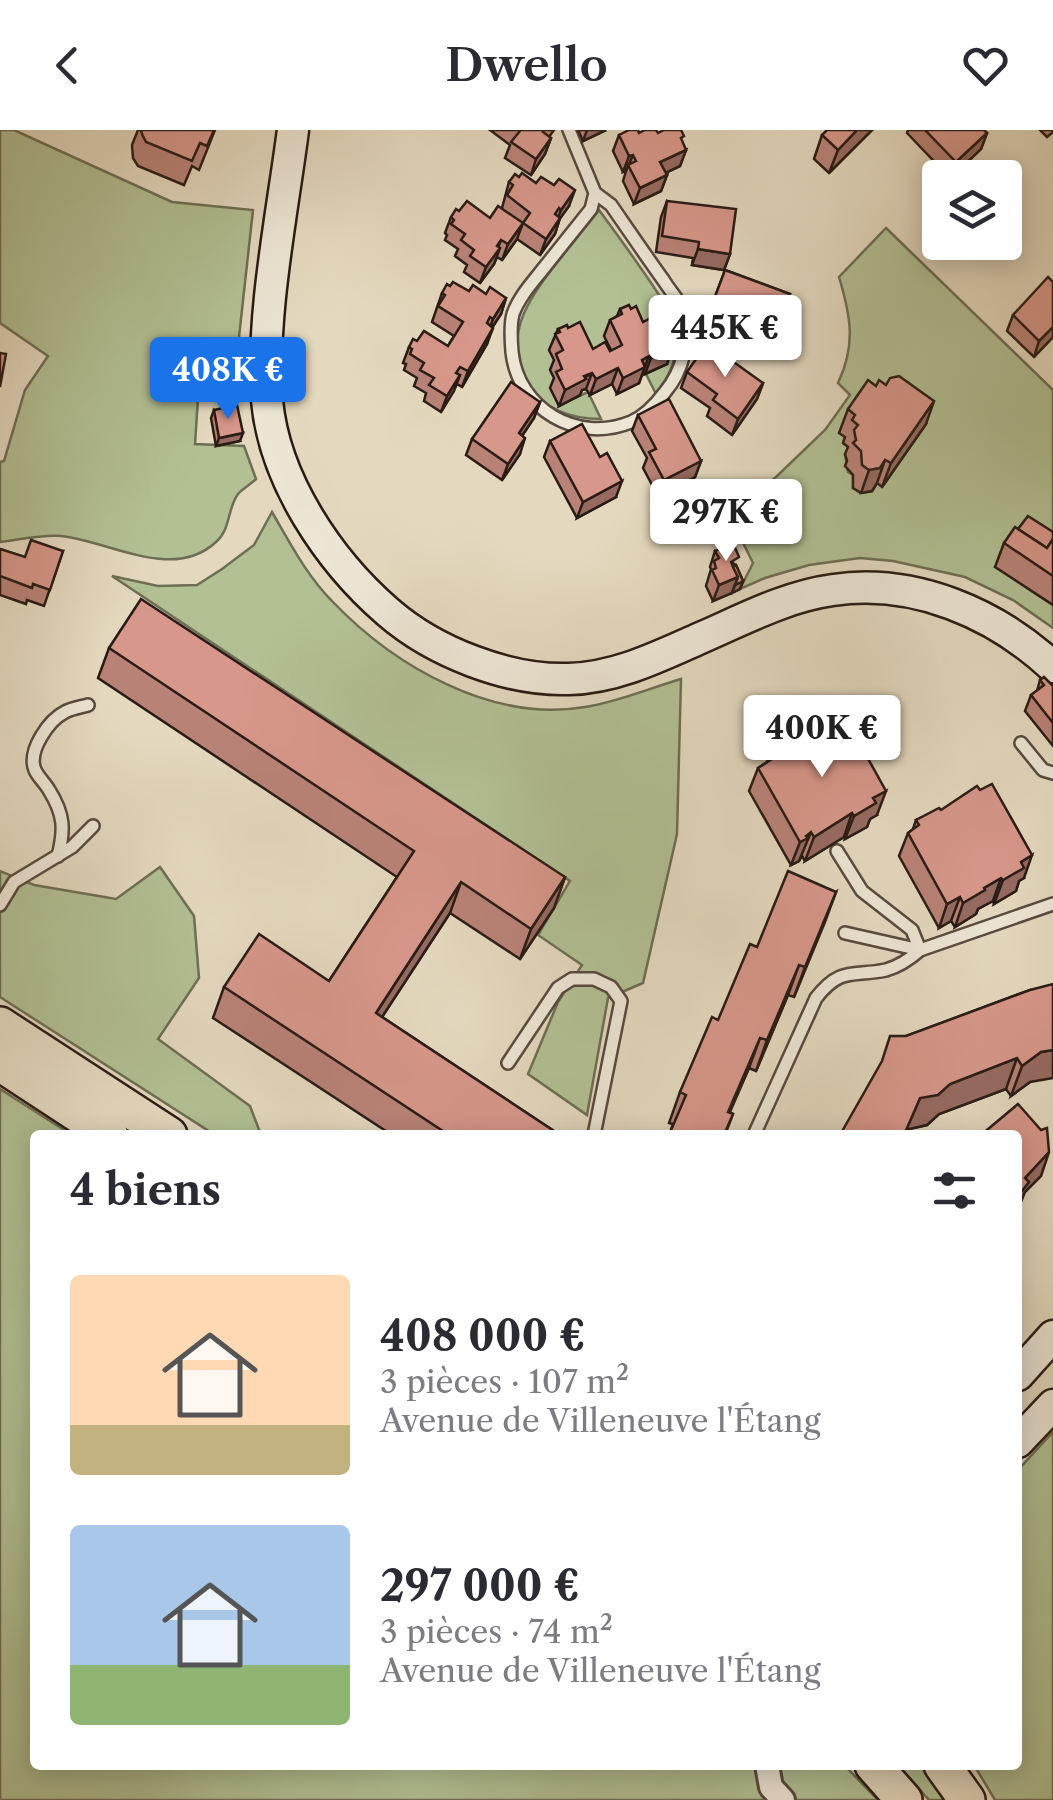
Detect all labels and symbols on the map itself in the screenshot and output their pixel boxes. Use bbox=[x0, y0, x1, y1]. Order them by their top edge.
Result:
pin: 445K € bbox=[644, 295, 806, 380]
pin: 408K € bbox=[147, 337, 309, 422]
pin: 297K € bbox=[645, 479, 807, 564]
pin: 400K € bbox=[741, 695, 903, 780]

